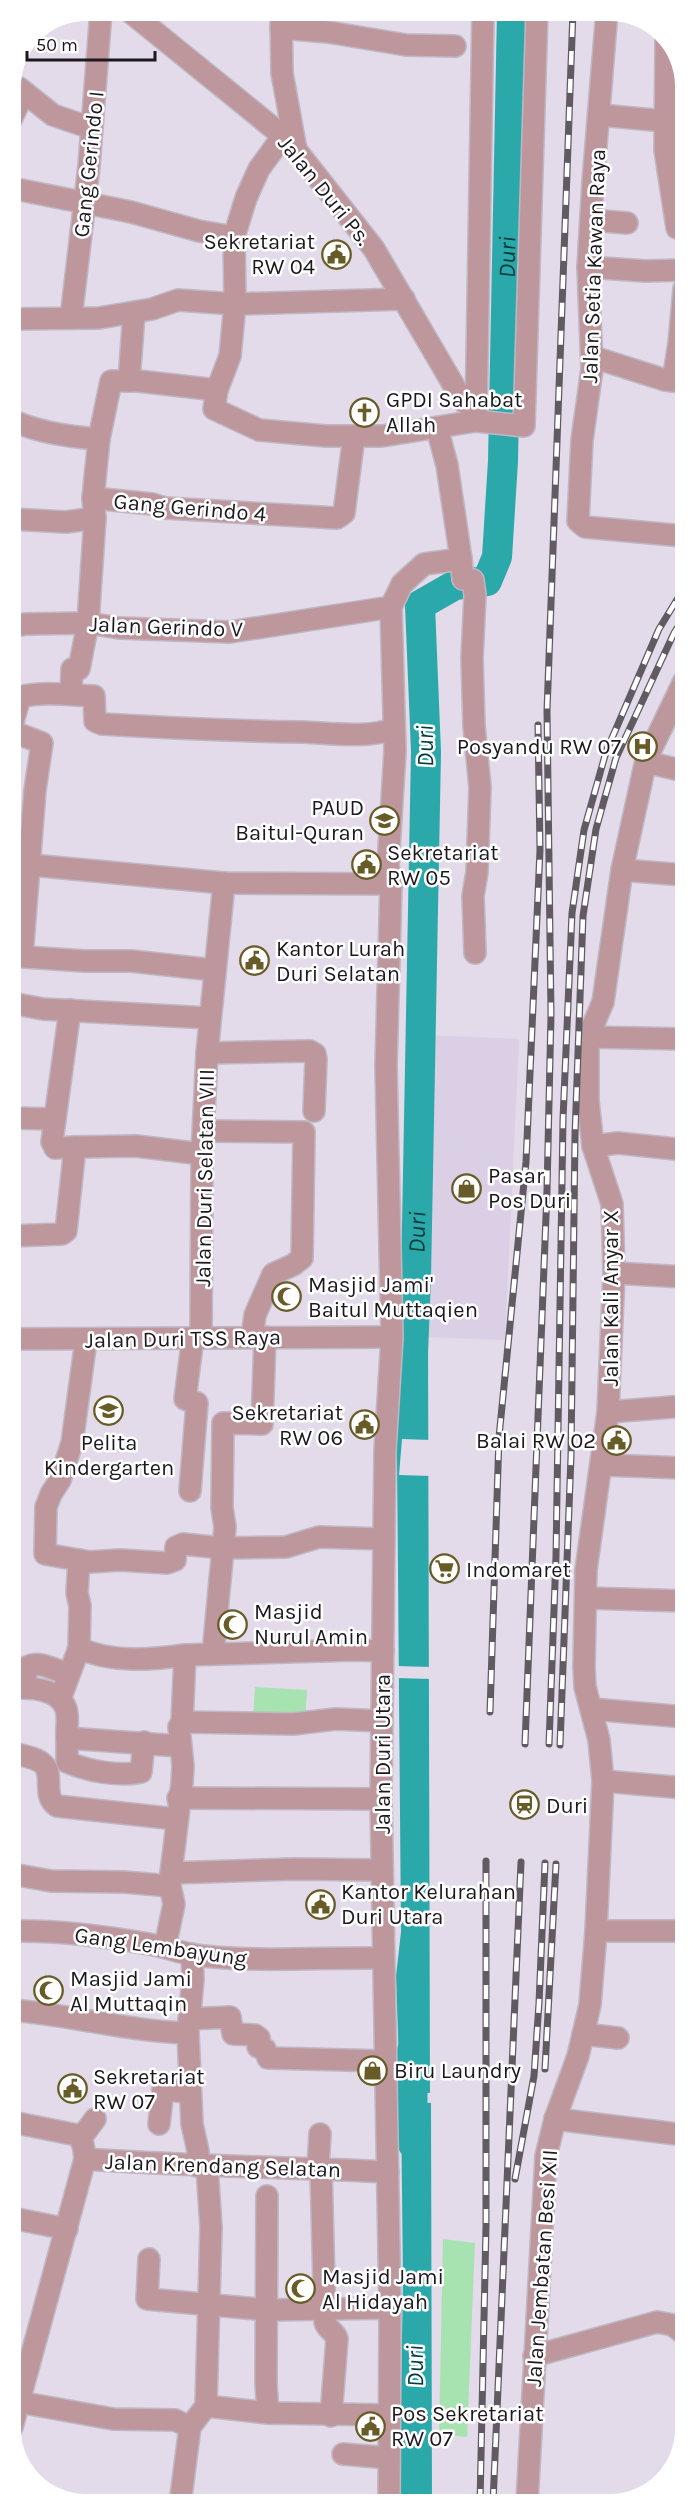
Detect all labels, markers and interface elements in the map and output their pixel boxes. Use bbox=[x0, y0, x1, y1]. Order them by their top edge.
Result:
scale bar bbox=[27, 24, 154, 62]
text: 50 m bbox=[36, 34, 78, 56]
street label: Gang Gerindo I bbox=[68, 90, 110, 239]
street label: Jalan Duri Ps. bbox=[272, 131, 376, 251]
street label: Jalan Setia Kawan Raya bbox=[577, 148, 611, 384]
place label: Sekretariat RW 04 bbox=[203, 229, 315, 280]
water label: Duri bbox=[493, 236, 521, 278]
public building icon: Sekretariat RW 04 bbox=[320, 238, 352, 270]
place label: GPDI Sahabat Allah bbox=[386, 387, 522, 438]
church icon: GPDI Sahabat Allah bbox=[349, 396, 381, 428]
street label: Gang Gerindo 4 bbox=[113, 488, 267, 528]
street label: Jalan Gerindo V bbox=[89, 611, 243, 643]
water label: Duri bbox=[411, 725, 439, 767]
hospital icon: Posyandu RW 07 bbox=[626, 730, 658, 762]
place label: Posyandu RW 07 bbox=[457, 734, 621, 760]
place label: PAUD Baitul-Quran bbox=[235, 795, 364, 846]
school or university icon: PAUD Baitul-Quran bbox=[369, 804, 401, 836]
place label: Sekretariat RW 05 bbox=[387, 840, 499, 891]
public building icon: Sekretariat RW 05 bbox=[350, 849, 382, 881]
place label: Kantor Lurah Duri Selatan bbox=[276, 936, 405, 987]
public building icon: Kantor Lurah Duri Selatan bbox=[239, 945, 271, 977]
street label: Jalan Duri Selatan VIII bbox=[190, 1069, 220, 1287]
place label: Pasar Pos Duri bbox=[488, 1163, 571, 1214]
shop icon: Pasar Pos Duri bbox=[451, 1172, 483, 1204]
street label: Jalan Kali Anyar X bbox=[598, 1210, 624, 1386]
water label: Duri bbox=[402, 1211, 431, 1253]
place label: Masjid Jami' Baitul Muttaqien bbox=[308, 1272, 478, 1323]
mosque icon: Masjid Jami' Baitul Muttaqien bbox=[271, 1281, 303, 1313]
street label: Jalan Duri TSS Raya bbox=[85, 1324, 281, 1354]
school or university icon: Pelita Kindergarten bbox=[93, 1394, 125, 1426]
place label: Sekretariat RW 06 bbox=[231, 1400, 343, 1451]
public building icon: Sekretariat RW 06 bbox=[348, 1409, 380, 1441]
public building icon: Balai RW 02 bbox=[601, 1424, 633, 1456]
place label: Balai RW 02 bbox=[476, 1428, 596, 1454]
place label: Pelita Kindergarten bbox=[44, 1430, 174, 1481]
supermarket icon: Indomaret bbox=[429, 1553, 461, 1585]
place label: Indomaret bbox=[466, 1557, 571, 1583]
place label: Masjid Nurul Amin bbox=[254, 1599, 368, 1650]
mosque icon: Masjid Nurul Amin bbox=[217, 1608, 249, 1640]
street label: Jalan Duri Utara bbox=[370, 1674, 396, 1834]
station icon: Duri bbox=[509, 1789, 541, 1821]
place label: Duri bbox=[546, 1793, 588, 1819]
place label: Kantor Kelurahan Duri Utara bbox=[341, 1879, 516, 1930]
public building icon: Kantor Kelurahan Duri Utara bbox=[304, 1888, 336, 1920]
street label: Gang Lembayung bbox=[73, 1922, 249, 1972]
place label: Masjid Jami Al Muttaqin bbox=[70, 1966, 192, 2017]
mosque icon: Masjid Jami Al Muttaqin bbox=[33, 1975, 65, 2007]
shop icon: Biru Laundry bbox=[357, 2054, 389, 2086]
place label: Biru Laundry bbox=[394, 2058, 521, 2084]
place label: Sekretariat RW 07 bbox=[93, 2064, 205, 2115]
public building icon: Sekretariat RW 07 bbox=[56, 2073, 88, 2105]
street label: Jalan Krendang Selatan bbox=[104, 2149, 341, 2183]
street label: Jalan Jembatan Besi XII bbox=[521, 2149, 563, 2387]
place label: Masjid Jami Al Hidayah bbox=[322, 2264, 444, 2315]
mosque icon: Masjid Jami Al Hidayah bbox=[285, 2273, 317, 2305]
water label: Duri bbox=[401, 2345, 429, 2387]
place label: Pos Sekretariat RW 07 bbox=[391, 2401, 544, 2452]
public building icon: Pos Sekretariat RW 07 bbox=[354, 2410, 386, 2442]

